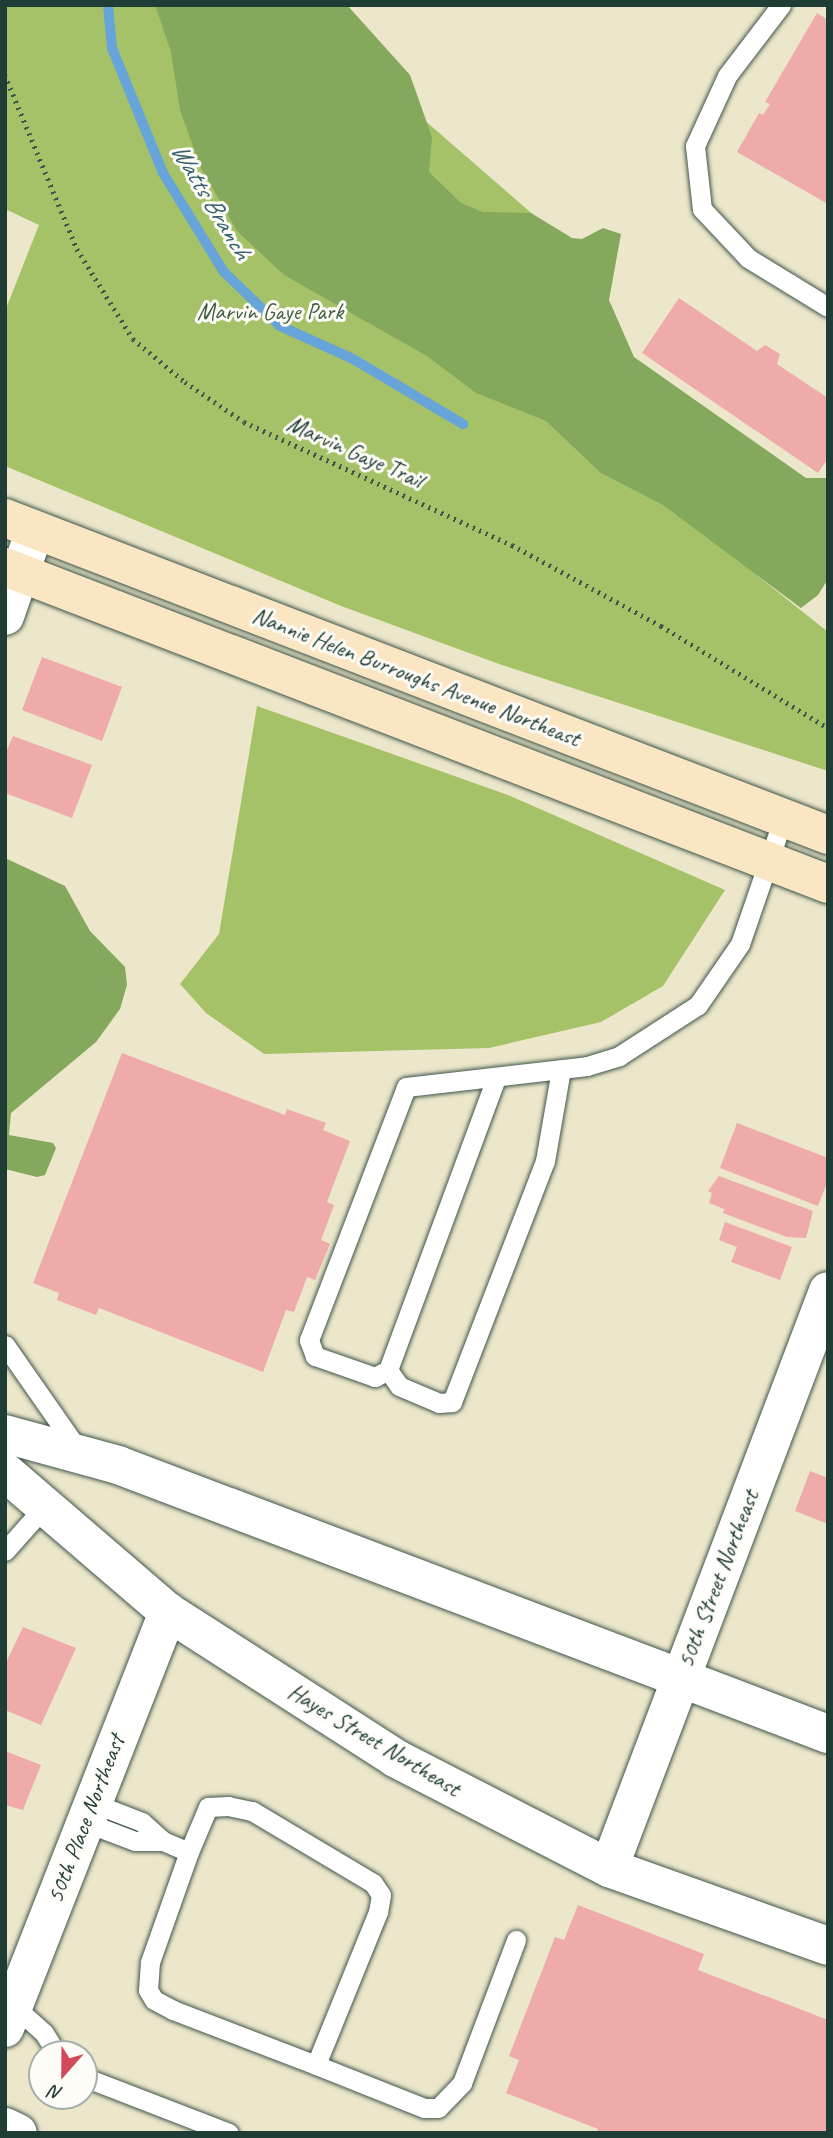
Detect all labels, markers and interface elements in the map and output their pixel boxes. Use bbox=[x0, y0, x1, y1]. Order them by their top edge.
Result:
water label: Watts Branch bbox=[164, 137, 258, 265]
park label: Marvin Gaye Park bbox=[197, 298, 343, 326]
street label: Marvin Gaye Trail bbox=[283, 409, 427, 495]
street label: Nannie Helen Burroughs Avenue Northeast bbox=[248, 601, 584, 753]
street label: 50th Street Northeast bbox=[671, 1486, 765, 1672]
street label: Hayes Street Northeast bbox=[283, 1677, 465, 1803]
street label: 50th Place Northeast bbox=[41, 1731, 131, 1907]
north arrow bbox=[28, 2040, 98, 2110]
text: N bbox=[46, 2079, 66, 2106]

